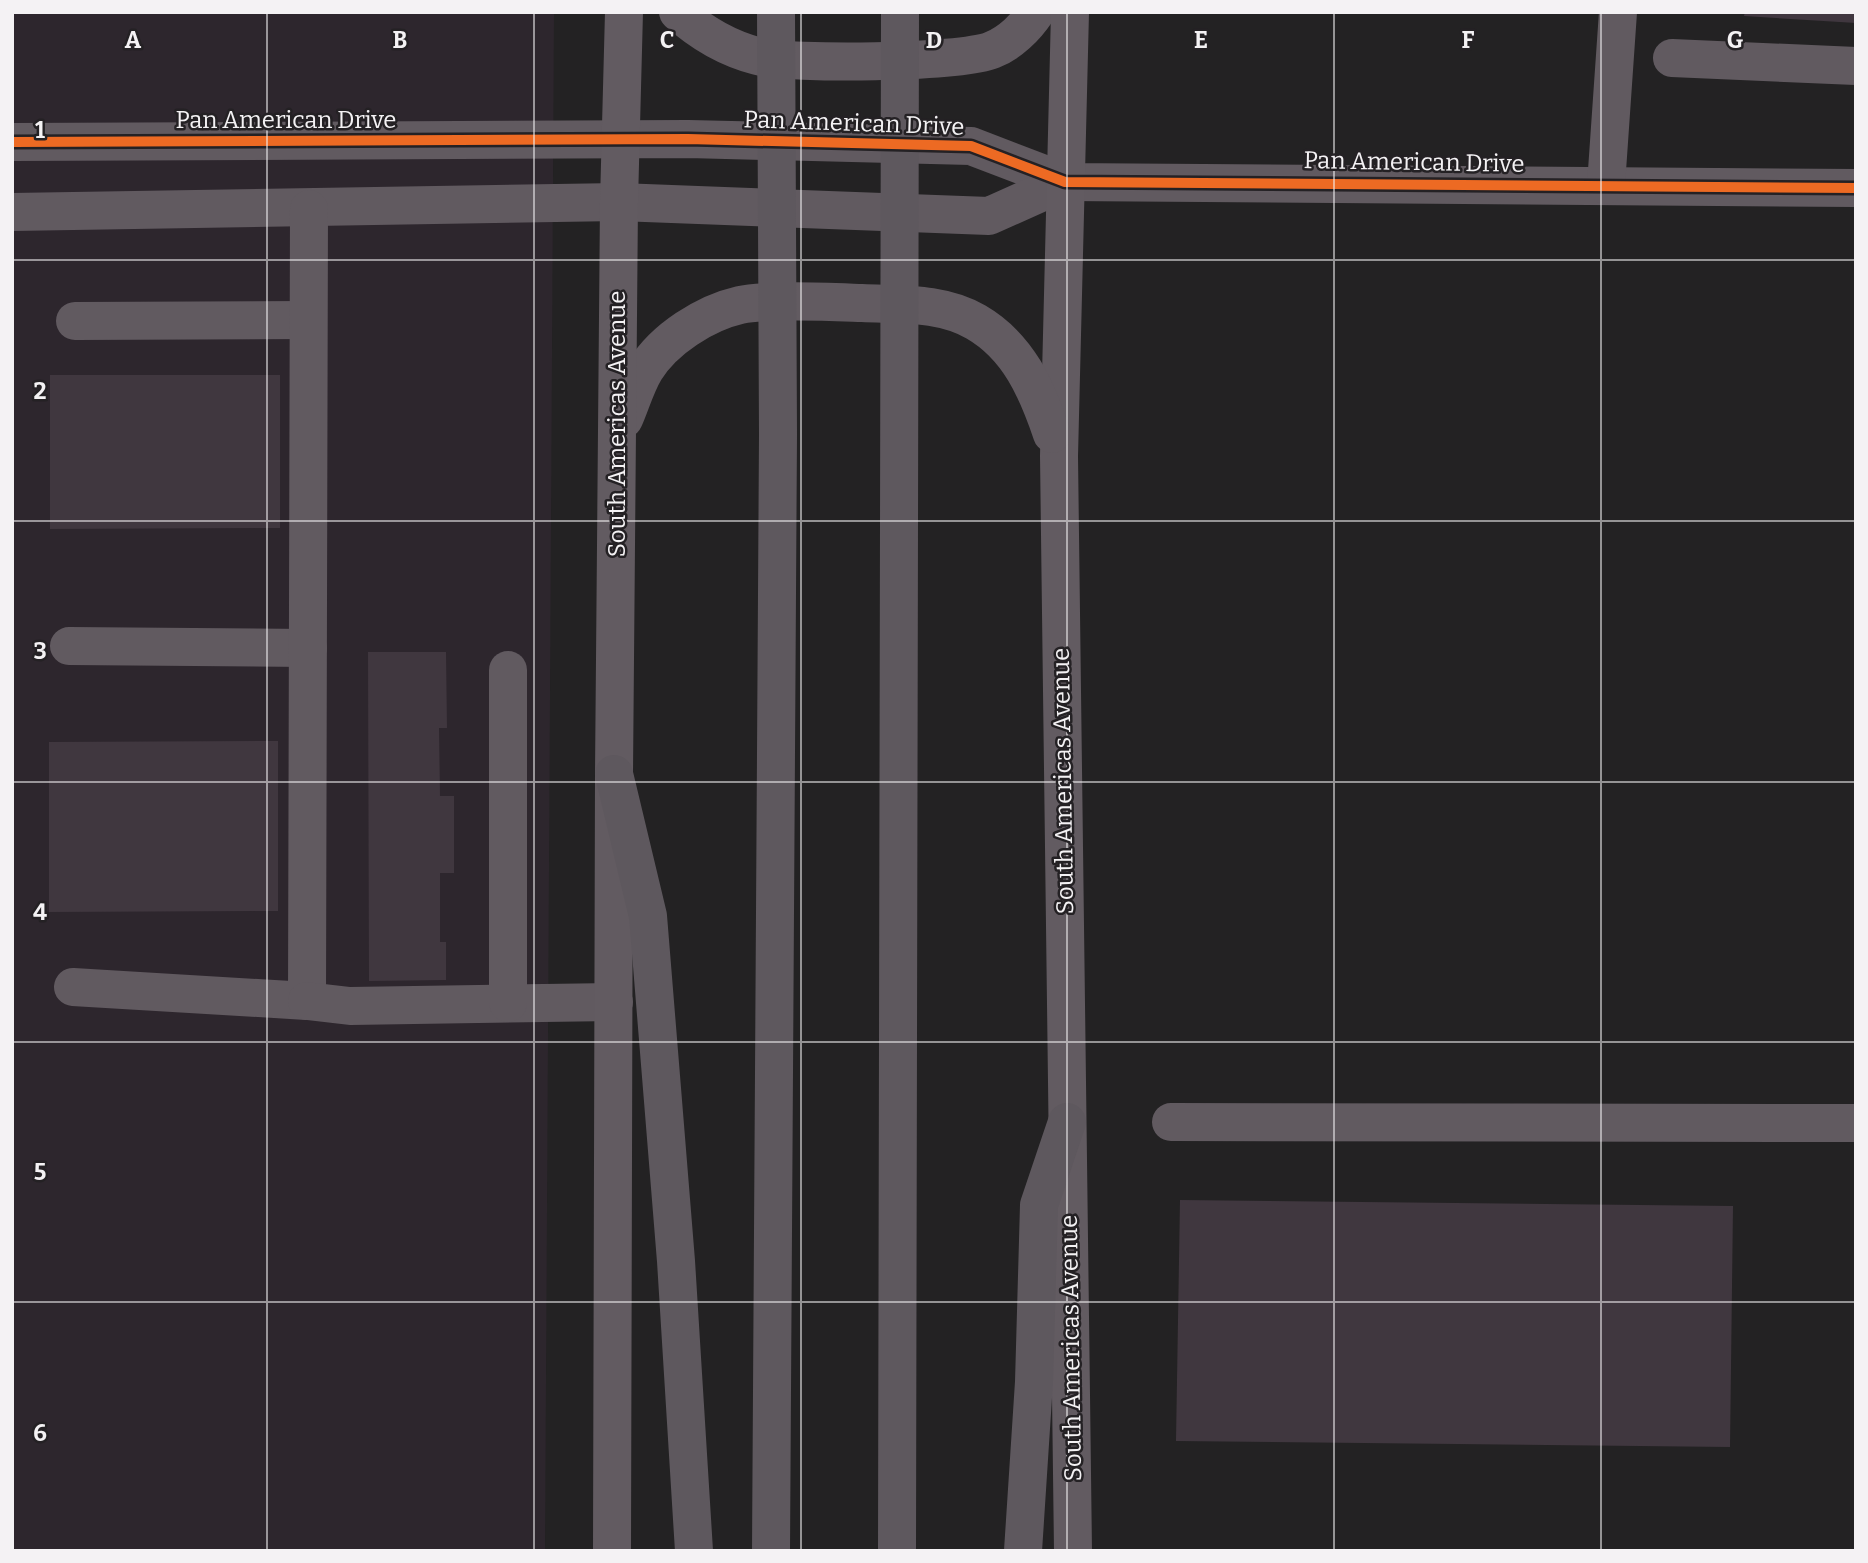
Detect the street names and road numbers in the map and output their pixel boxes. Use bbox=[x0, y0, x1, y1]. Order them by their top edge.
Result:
street label: Pan American Drive bbox=[743, 105, 965, 141]
street label: Pan American Drive bbox=[176, 106, 396, 134]
street label: Pan American Drive bbox=[1303, 146, 1525, 178]
street label: South Americas Avenue bbox=[603, 291, 631, 557]
street label: South Americas Avenue bbox=[1047, 647, 1079, 915]
street label: South Americas Avenue bbox=[1055, 1214, 1087, 1482]

